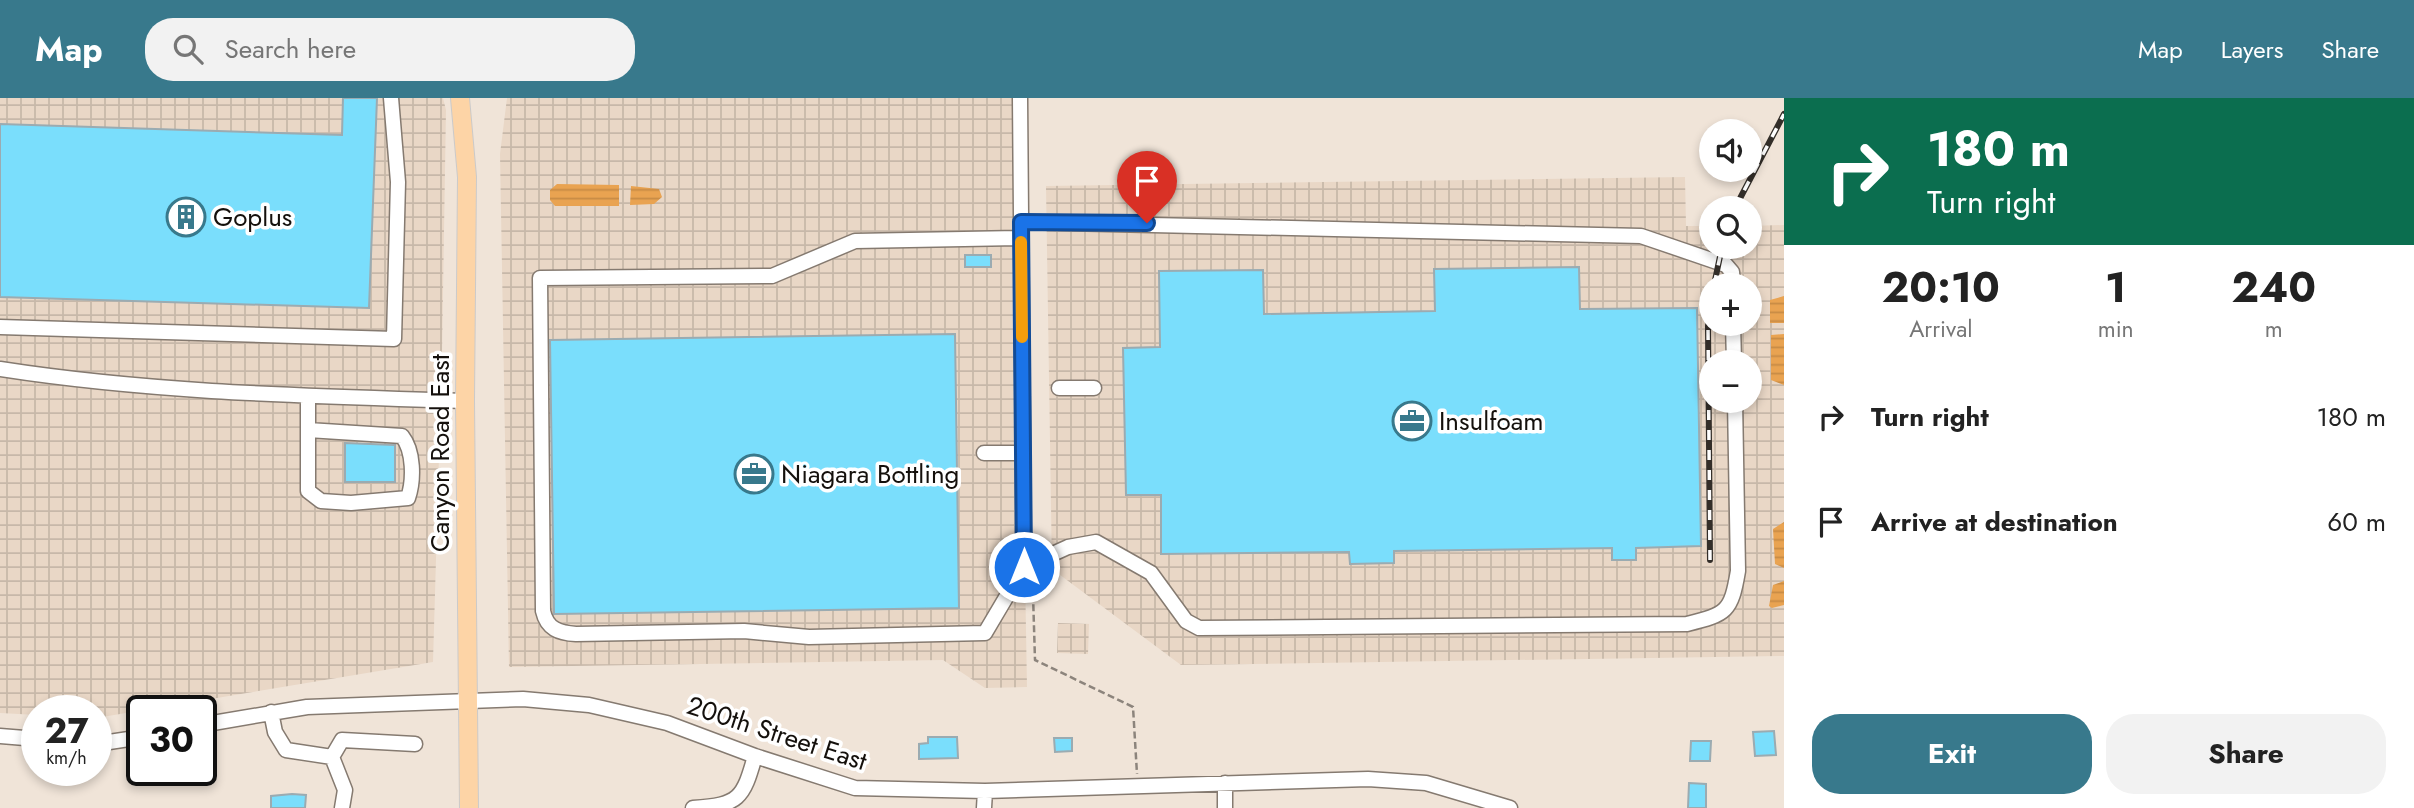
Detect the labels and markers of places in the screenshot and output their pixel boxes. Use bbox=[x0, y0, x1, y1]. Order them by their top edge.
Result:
pin bbox=[1117, 151, 1177, 223]
building icon: Goplus bbox=[165, 196, 207, 238]
place label: Goplus bbox=[213, 198, 292, 236]
office icon: Insulfoam bbox=[1391, 400, 1433, 442]
place label: Insulfoam bbox=[1439, 402, 1544, 440]
office icon: Niagara Bottling bbox=[733, 453, 775, 495]
place label: Niagara Bottling bbox=[781, 455, 959, 493]

